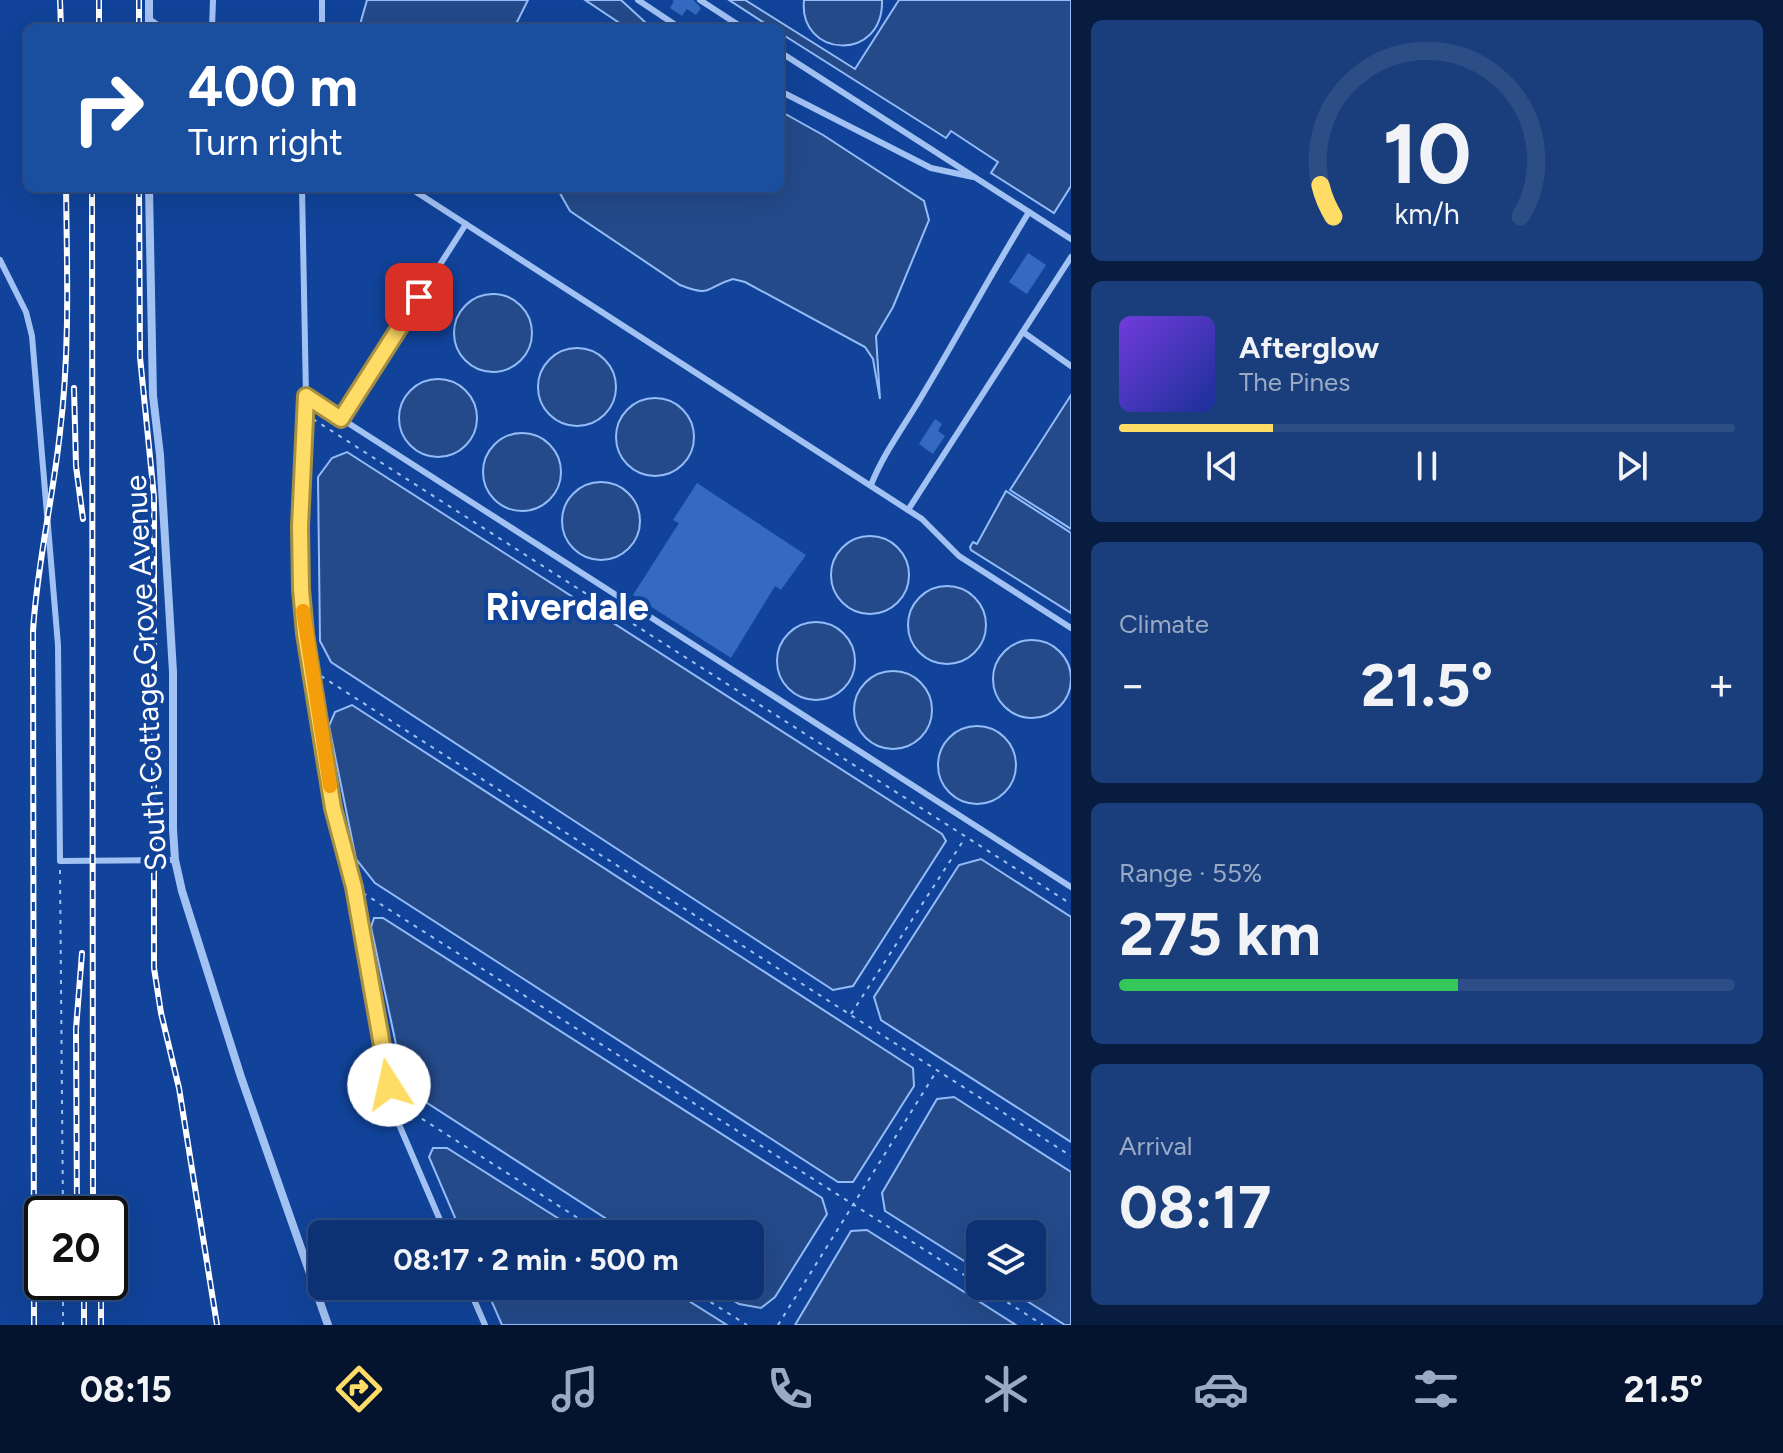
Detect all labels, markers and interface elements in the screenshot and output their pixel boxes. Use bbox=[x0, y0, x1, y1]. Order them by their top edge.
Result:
text: 400 m bbox=[188, 53, 358, 120]
icon: right bbox=[56, 56, 160, 160]
text: 10 bbox=[1382, 103, 1472, 203]
text: Turn right bbox=[188, 121, 343, 164]
text: km/h bbox=[1394, 197, 1460, 231]
pin bbox=[385, 263, 453, 331]
icon: arrive bbox=[397, 275, 441, 319]
text: Afterglow bbox=[1239, 329, 1379, 366]
text: The Pines bbox=[1239, 366, 1350, 398]
icon: previous bbox=[1200, 444, 1244, 488]
icon: pause bbox=[1405, 444, 1449, 488]
icon: next bbox=[1610, 444, 1654, 488]
street label: South Cottage Grove Avenue bbox=[117, 474, 174, 872]
district label: Riverdale bbox=[485, 584, 649, 630]
text: Climate bbox=[1119, 608, 1209, 640]
text: 21.5° bbox=[1361, 649, 1493, 721]
text: − bbox=[1119, 658, 1146, 711]
text: + bbox=[1708, 658, 1735, 711]
text: Range · 55% bbox=[1119, 857, 1262, 889]
text: 275 km bbox=[1119, 898, 1321, 970]
position arrow bbox=[347, 1043, 431, 1127]
text: Arrival bbox=[1119, 1130, 1192, 1162]
text: 08:17 bbox=[1119, 1171, 1271, 1243]
speed limit sign: 20 bbox=[24, 1196, 128, 1300]
map controls bbox=[966, 1220, 1046, 1300]
button: layers bbox=[966, 1220, 1046, 1300]
text: 08:17 · 2 min · 500 m bbox=[393, 1241, 679, 1278]
icon: directions bbox=[331, 1361, 387, 1417]
icon: music bbox=[547, 1361, 603, 1417]
icon: phone bbox=[762, 1361, 818, 1417]
icon: climate bbox=[978, 1361, 1034, 1417]
icon: car bbox=[1193, 1361, 1249, 1417]
icon: filters bbox=[1408, 1361, 1464, 1417]
text: 08:15 bbox=[80, 1368, 172, 1411]
text: 21.5° bbox=[1624, 1368, 1703, 1411]

